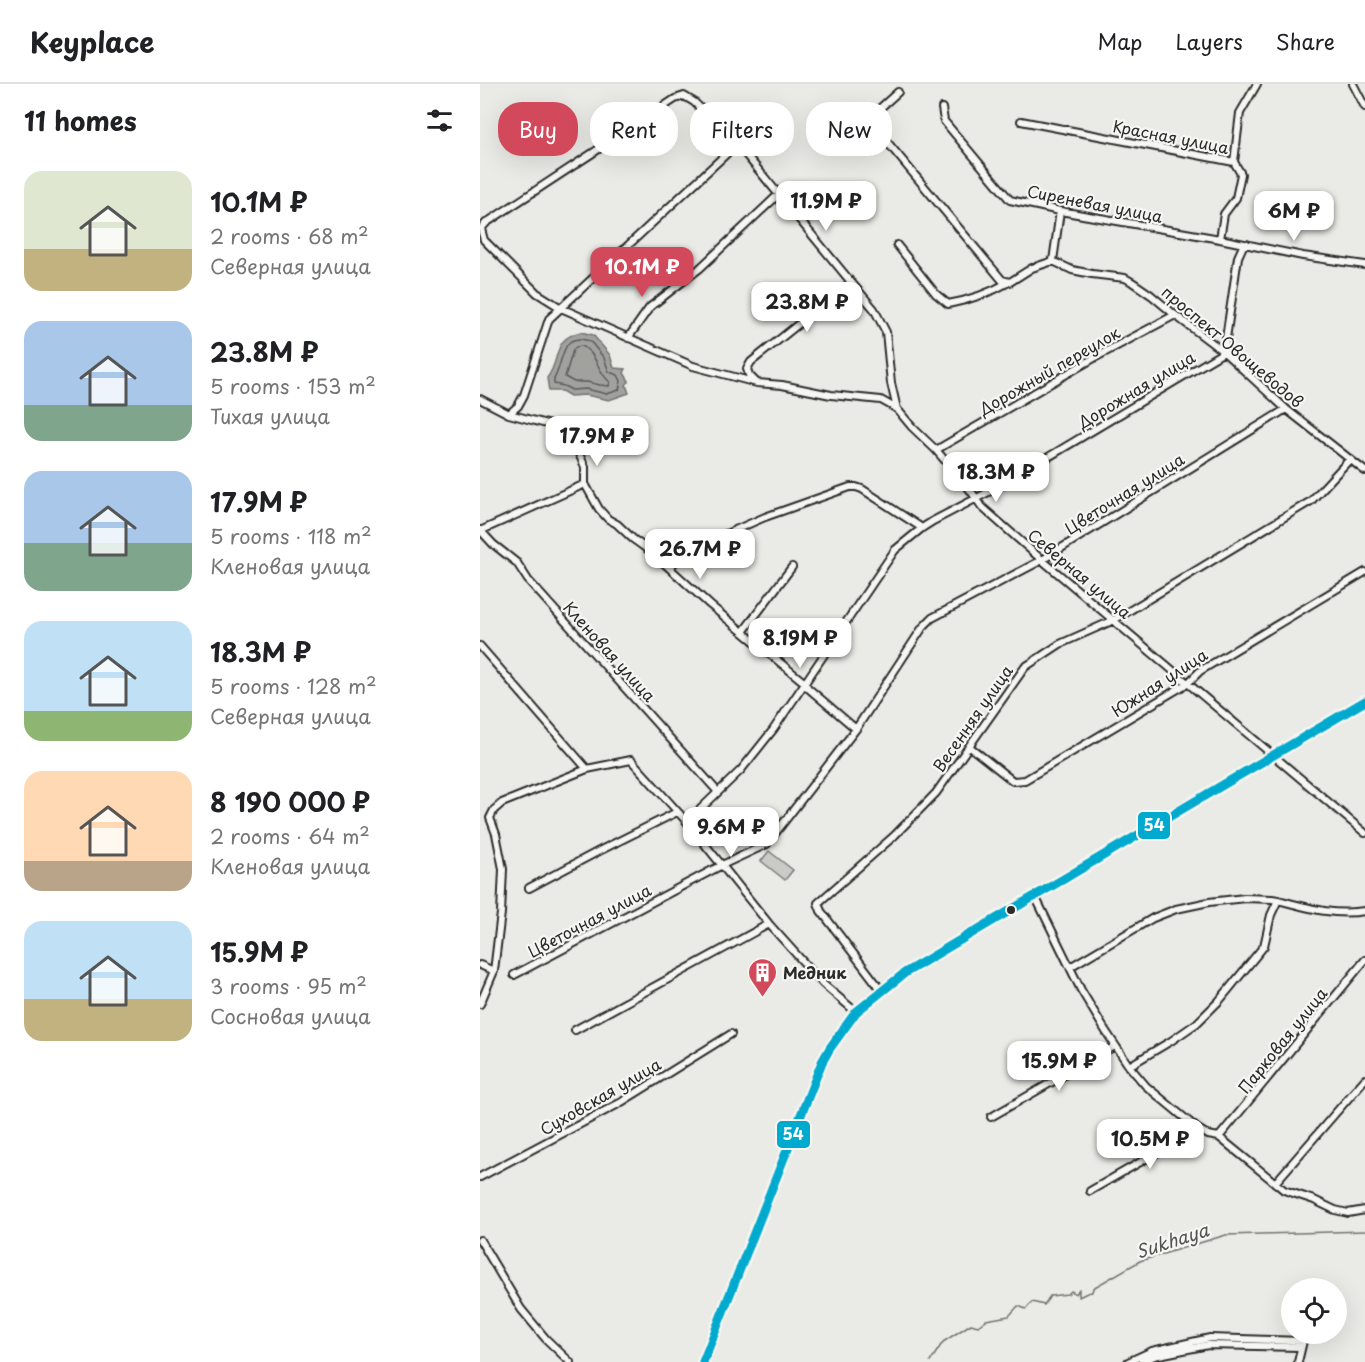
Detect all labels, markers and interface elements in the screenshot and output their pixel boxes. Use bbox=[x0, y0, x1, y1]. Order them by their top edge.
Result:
text: Keyplace bbox=[30, 20, 155, 63]
text: Map bbox=[1098, 25, 1142, 57]
text: Layers bbox=[1175, 25, 1243, 57]
text: Share bbox=[1276, 25, 1335, 57]
text: 11 homes bbox=[24, 101, 137, 140]
chip: Buy bbox=[498, 102, 578, 156]
chip: Rent bbox=[590, 102, 678, 156]
chip: Filters bbox=[690, 102, 794, 156]
chip: New bbox=[806, 102, 892, 156]
icon: filters bbox=[423, 104, 456, 137]
street label: Красная улица bbox=[1111, 113, 1231, 159]
street label: Сиреневая улица bbox=[1025, 178, 1165, 228]
pin: 11.9M ₽ bbox=[771, 181, 881, 232]
text: 10.1M ₽ bbox=[210, 182, 308, 221]
text: 11.9M ₽ bbox=[790, 185, 862, 215]
pin: 6M ₽ bbox=[1258, 191, 1330, 242]
icon: home bbox=[72, 195, 144, 267]
text: 6M ₽ bbox=[1268, 195, 1320, 225]
text: 2 rooms · 68 m² bbox=[210, 221, 369, 251]
pin: 10.1M ₽ bbox=[587, 247, 697, 298]
text: Северная улица bbox=[210, 251, 371, 281]
text: 10.1M ₽ bbox=[604, 251, 680, 281]
street label: проспект Овощеводов bbox=[1157, 279, 1309, 413]
pin: 23.8M ₽ bbox=[752, 282, 862, 333]
text: 23.8M ₽ bbox=[765, 286, 849, 316]
street label: Дорожный переулок bbox=[973, 319, 1125, 421]
text: 23.8M ₽ bbox=[210, 332, 318, 371]
street label: Дорожная улица bbox=[1072, 344, 1199, 434]
icon: home bbox=[72, 345, 144, 417]
text: 5 rooms · 153 m² bbox=[210, 371, 376, 401]
text: Тихая улица bbox=[210, 401, 330, 431]
pin: 17.9M ₽ bbox=[542, 416, 652, 467]
text: 17.9M ₽ bbox=[560, 420, 634, 450]
street label: Цветочная улица bbox=[1060, 447, 1188, 539]
pin: 18.3M ₽ bbox=[941, 452, 1051, 503]
text: 18.3M ₽ bbox=[957, 456, 1035, 486]
text: 17.9M ₽ bbox=[210, 482, 307, 521]
icon: home bbox=[72, 495, 144, 567]
text: 5 rooms · 118 m² bbox=[210, 521, 372, 551]
street label: Северная улица bbox=[1023, 522, 1137, 624]
pin: 26.7M ₽ bbox=[645, 529, 755, 580]
text: 26.7M ₽ bbox=[659, 533, 741, 563]
text: Кленовая улица bbox=[210, 551, 370, 581]
street label: Кленовая улица bbox=[558, 595, 662, 707]
pin: 8.19M ₽ bbox=[745, 618, 855, 669]
text: 8.19M ₽ bbox=[762, 622, 838, 652]
text: 18.3M ₽ bbox=[210, 632, 311, 671]
street label: Южная улица bbox=[1106, 642, 1212, 722]
icon: home bbox=[72, 645, 144, 717]
street label: Весенняя улица bbox=[926, 660, 1018, 776]
text: 5 rooms · 128 m² bbox=[210, 671, 376, 701]
text: Северная улица bbox=[210, 701, 371, 731]
text: 8 190 000 ₽ bbox=[210, 782, 370, 821]
icon: home bbox=[72, 795, 144, 867]
pin: 9.6M ₽ bbox=[682, 807, 780, 858]
text: 9.6M ₽ bbox=[697, 811, 765, 841]
line badge: 54 bbox=[1137, 811, 1171, 840]
text: 54 bbox=[1143, 812, 1165, 836]
text: 2 rooms · 64 m² bbox=[210, 821, 370, 851]
text: Кленовая улица bbox=[210, 851, 370, 881]
street label: Цветочная улица bbox=[523, 877, 655, 963]
unlabelled marker bbox=[1005, 904, 1017, 916]
text: 15.9M ₽ bbox=[210, 932, 308, 971]
icon: home bbox=[72, 945, 144, 1017]
building icon: Медник bbox=[746, 956, 778, 998]
place label: Медник bbox=[783, 960, 847, 984]
text: 3 rooms · 95 m² bbox=[210, 971, 367, 1001]
street label: Парковая улица bbox=[1232, 982, 1332, 1098]
text: Сосновая улица bbox=[210, 1001, 371, 1031]
pin: 15.9M ₽ bbox=[1004, 1041, 1114, 1092]
text: 15.9M ₽ bbox=[1021, 1045, 1097, 1075]
street label: Суховская улица bbox=[535, 1051, 665, 1141]
pin: 10.5M ₽ bbox=[1095, 1119, 1205, 1170]
line badge: 54 bbox=[776, 1120, 811, 1149]
text: 54 bbox=[782, 1121, 804, 1145]
text: 10.5M ₽ bbox=[1111, 1123, 1189, 1153]
water label: Sukhaya bbox=[1132, 1215, 1213, 1264]
map controls bbox=[1281, 1278, 1347, 1344]
button: locate bbox=[1281, 1278, 1347, 1344]

